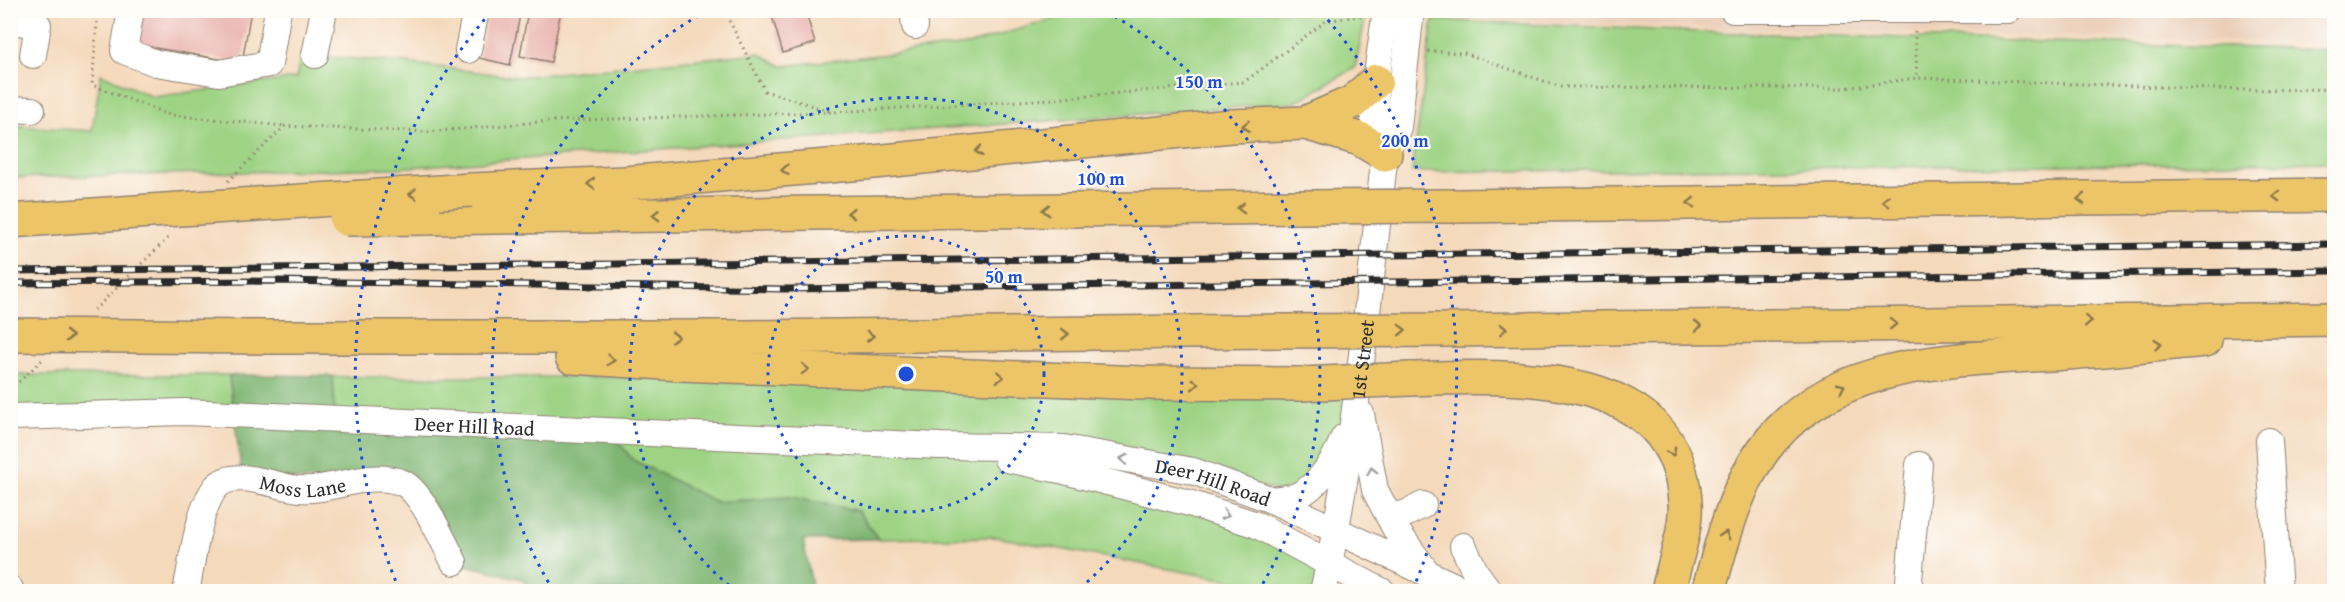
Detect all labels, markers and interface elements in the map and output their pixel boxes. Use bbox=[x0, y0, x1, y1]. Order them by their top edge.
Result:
text: 150 m bbox=[1175, 68, 1223, 95]
one-way arrow bbox=[1242, 119, 1251, 132]
text: 200 m bbox=[1381, 127, 1429, 154]
one-way arrow bbox=[975, 144, 984, 157]
one-way arrow bbox=[781, 163, 790, 176]
text: 100 m bbox=[1077, 165, 1125, 192]
one-way arrow bbox=[586, 177, 595, 190]
one-way arrow bbox=[408, 187, 417, 200]
one-way arrow bbox=[2272, 190, 2281, 202]
one-way arrow bbox=[2077, 192, 2086, 205]
one-way arrow bbox=[1882, 195, 1891, 207]
one-way arrow bbox=[1687, 197, 1696, 209]
one-way arrow bbox=[1236, 202, 1245, 214]
one-way arrow bbox=[1041, 204, 1050, 217]
one-way arrow bbox=[847, 207, 856, 219]
one-way arrow bbox=[652, 209, 661, 221]
text: 50 m bbox=[985, 263, 1024, 290]
one-way arrow bbox=[2084, 315, 2093, 328]
street label: 1st Street bbox=[1342, 318, 1381, 401]
one-way arrow bbox=[1889, 318, 1898, 330]
one-way arrow bbox=[1694, 320, 1703, 332]
one-way arrow bbox=[1499, 323, 1508, 335]
one-way arrow bbox=[1397, 324, 1406, 336]
one-way arrow bbox=[1060, 327, 1069, 340]
one-way arrow bbox=[865, 329, 874, 342]
one-way arrow bbox=[64, 330, 73, 342]
one-way arrow bbox=[670, 331, 679, 343]
one-way arrow bbox=[2153, 338, 2162, 351]
one-way arrow bbox=[606, 353, 615, 366]
one-way arrow bbox=[801, 363, 810, 376]
centre of rings bbox=[896, 364, 916, 384]
one-way arrow bbox=[996, 370, 1005, 383]
one-way arrow bbox=[1190, 378, 1199, 390]
one-way arrow bbox=[1834, 383, 1845, 395]
street label: Deer Hill Road bbox=[414, 408, 536, 442]
one-way arrow bbox=[1664, 446, 1676, 457]
street label: Deer Hill Road bbox=[1153, 450, 1275, 513]
one-way arrow bbox=[1119, 453, 1129, 466]
street label: Moss Lane bbox=[257, 466, 348, 504]
one-way arrow bbox=[1366, 467, 1379, 477]
one-way arrow bbox=[1219, 507, 1230, 520]
one-way arrow bbox=[1718, 531, 1730, 541]

